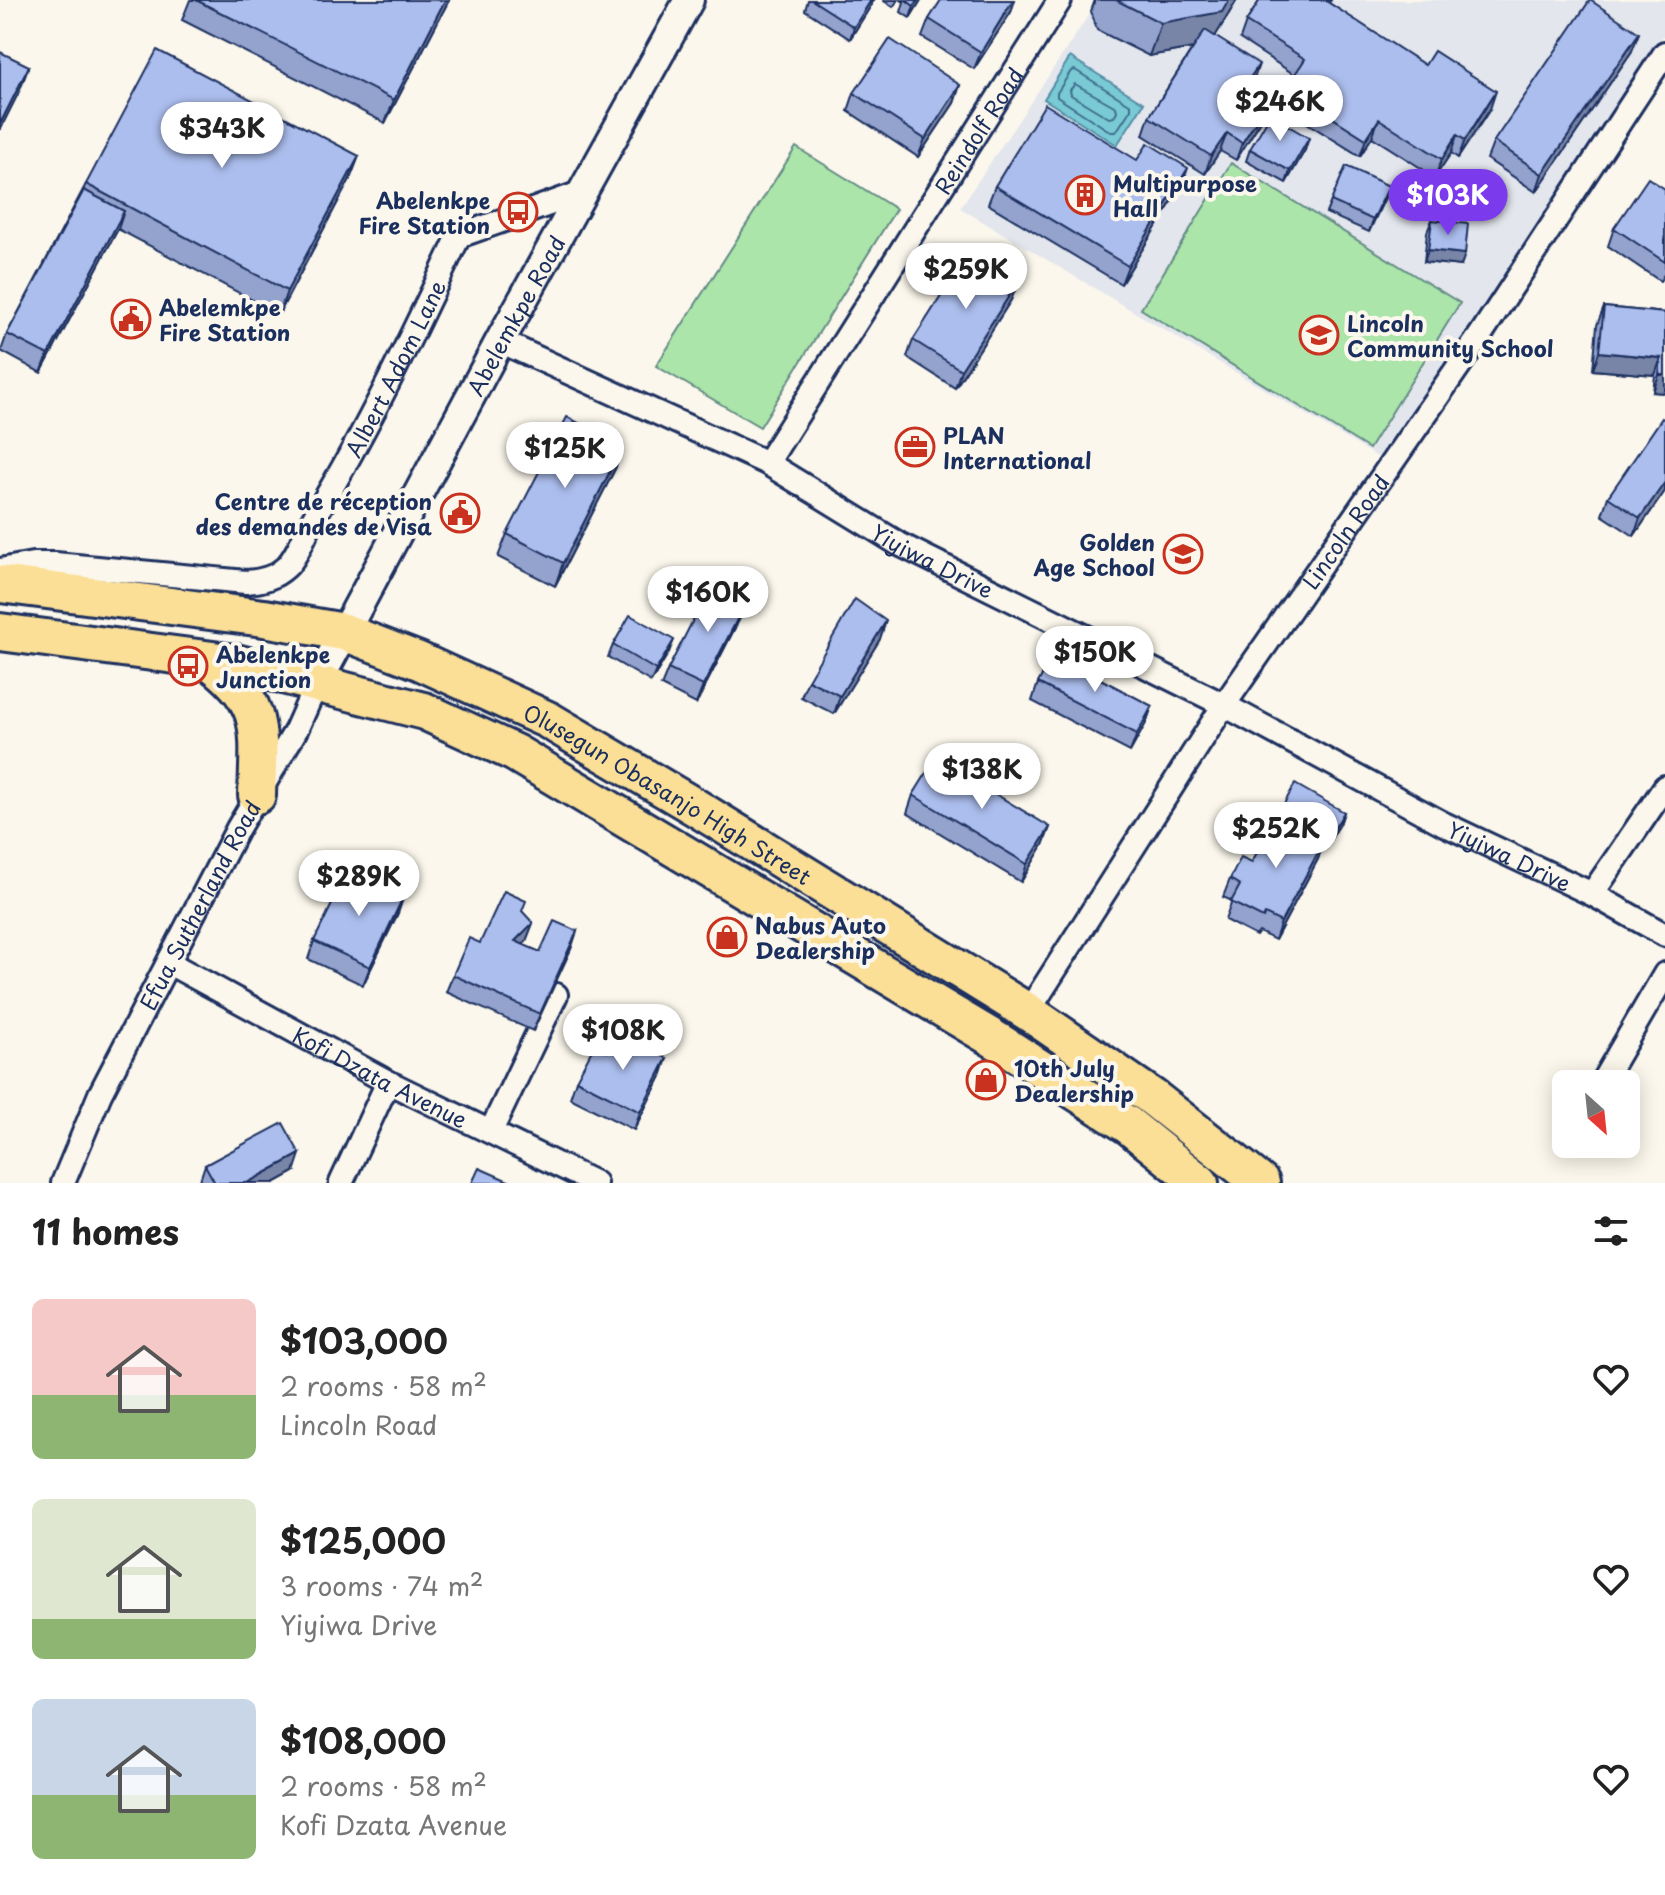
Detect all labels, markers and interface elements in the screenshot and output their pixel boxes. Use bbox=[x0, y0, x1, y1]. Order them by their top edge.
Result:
street label: Reindolf Road bbox=[925, 60, 1030, 200]
pin: $246K bbox=[1224, 75, 1336, 143]
text: $246K bbox=[1235, 81, 1325, 120]
pin: $343K bbox=[166, 102, 278, 170]
text: $343K bbox=[179, 108, 265, 147]
place label: Multipurpose Hall bbox=[1113, 166, 1257, 224]
pin: $103K bbox=[1392, 169, 1504, 237]
building icon: Multipurpose Hall bbox=[1064, 174, 1106, 216]
text: $103K bbox=[1407, 175, 1489, 214]
place label: Abelenkpe Fire Station bbox=[359, 183, 490, 241]
bus stop icon: Abelenkpe Fire Station bbox=[497, 191, 539, 233]
street label: Abelemkpe Road bbox=[458, 229, 572, 401]
pin: $259K bbox=[910, 243, 1022, 311]
text: $259K bbox=[923, 249, 1009, 288]
street label: Albert Adom Lane bbox=[336, 274, 453, 463]
place label: Abelemkpe Fire Station bbox=[159, 290, 290, 348]
public building icon: Abelemkpe Fire Station bbox=[110, 298, 152, 340]
place label: Lincoln Community School bbox=[1347, 306, 1554, 364]
school or university icon: Lincoln Community School bbox=[1298, 314, 1340, 356]
place label: PLAN International bbox=[943, 418, 1091, 476]
pin: $125K bbox=[509, 422, 621, 490]
office icon: PLAN International bbox=[894, 426, 936, 468]
text: $125K bbox=[524, 428, 606, 467]
street label: Lincoln Road bbox=[1293, 467, 1396, 595]
place label: Centre de réception des demandes de Visa bbox=[196, 484, 432, 542]
public building icon: Centre de réception des demandes de Visa bbox=[439, 492, 481, 534]
street label: Yiyiwa Drive bbox=[866, 515, 1000, 605]
place label: Golden Age School bbox=[1032, 525, 1155, 583]
school or university icon: Golden Age School bbox=[1162, 533, 1204, 575]
pin: $160K bbox=[652, 566, 764, 634]
text: $160K bbox=[665, 572, 751, 611]
pin: $150K bbox=[1039, 626, 1151, 694]
text: $150K bbox=[1054, 632, 1136, 671]
place label: Abelenkpe Junction bbox=[216, 637, 330, 695]
bus stop icon: Abelenkpe Junction bbox=[167, 645, 209, 687]
street label: Olusegun Obasanjo High Street bbox=[519, 695, 818, 892]
pin: $138K bbox=[926, 743, 1038, 811]
text: $138K bbox=[942, 749, 1022, 788]
street label: Efua Sutherland Road bbox=[130, 793, 268, 1015]
pin: $252K bbox=[1220, 802, 1332, 870]
text: $252K bbox=[1232, 808, 1320, 847]
street label: Yiyiwa Drive bbox=[1442, 812, 1577, 899]
pin: $289K bbox=[303, 850, 415, 918]
text: $289K bbox=[317, 856, 401, 895]
place label: Nabus Auto Dealership bbox=[755, 908, 886, 966]
shop icon: Nabus Auto Dealership bbox=[706, 916, 748, 958]
pin: $108K bbox=[567, 1004, 679, 1072]
text: $108K bbox=[581, 1010, 665, 1049]
street label: Kofi Dzata Avenue bbox=[287, 1017, 473, 1135]
place label: 10th July Dealership bbox=[1014, 1051, 1134, 1109]
shop icon: 10th July Dealership bbox=[965, 1059, 1007, 1101]
north arrow bbox=[1552, 1070, 1640, 1158]
map controls bbox=[1552, 1070, 1640, 1158]
text: 11 homes bbox=[32, 1205, 179, 1257]
icon: filters bbox=[1589, 1209, 1633, 1253]
text: $103,000 bbox=[280, 1314, 448, 1366]
icon: home bbox=[96, 1331, 192, 1427]
icon: heart bbox=[1589, 1357, 1633, 1401]
text: 2 rooms · 58 m² bbox=[280, 1366, 487, 1405]
text: Lincoln Road bbox=[280, 1405, 438, 1444]
text: $125,000 bbox=[280, 1514, 446, 1566]
icon: home bbox=[96, 1531, 192, 1627]
icon: heart bbox=[1589, 1557, 1633, 1601]
text: 3 rooms · 74 m² bbox=[280, 1566, 484, 1605]
text: Yiyiwa Drive bbox=[280, 1605, 437, 1644]
text: $108,000 bbox=[280, 1714, 446, 1766]
icon: home bbox=[96, 1731, 192, 1827]
icon: heart bbox=[1589, 1757, 1633, 1801]
text: 2 rooms · 58 m² bbox=[280, 1766, 487, 1805]
text: Kofi Dzata Avenue bbox=[280, 1805, 507, 1844]

